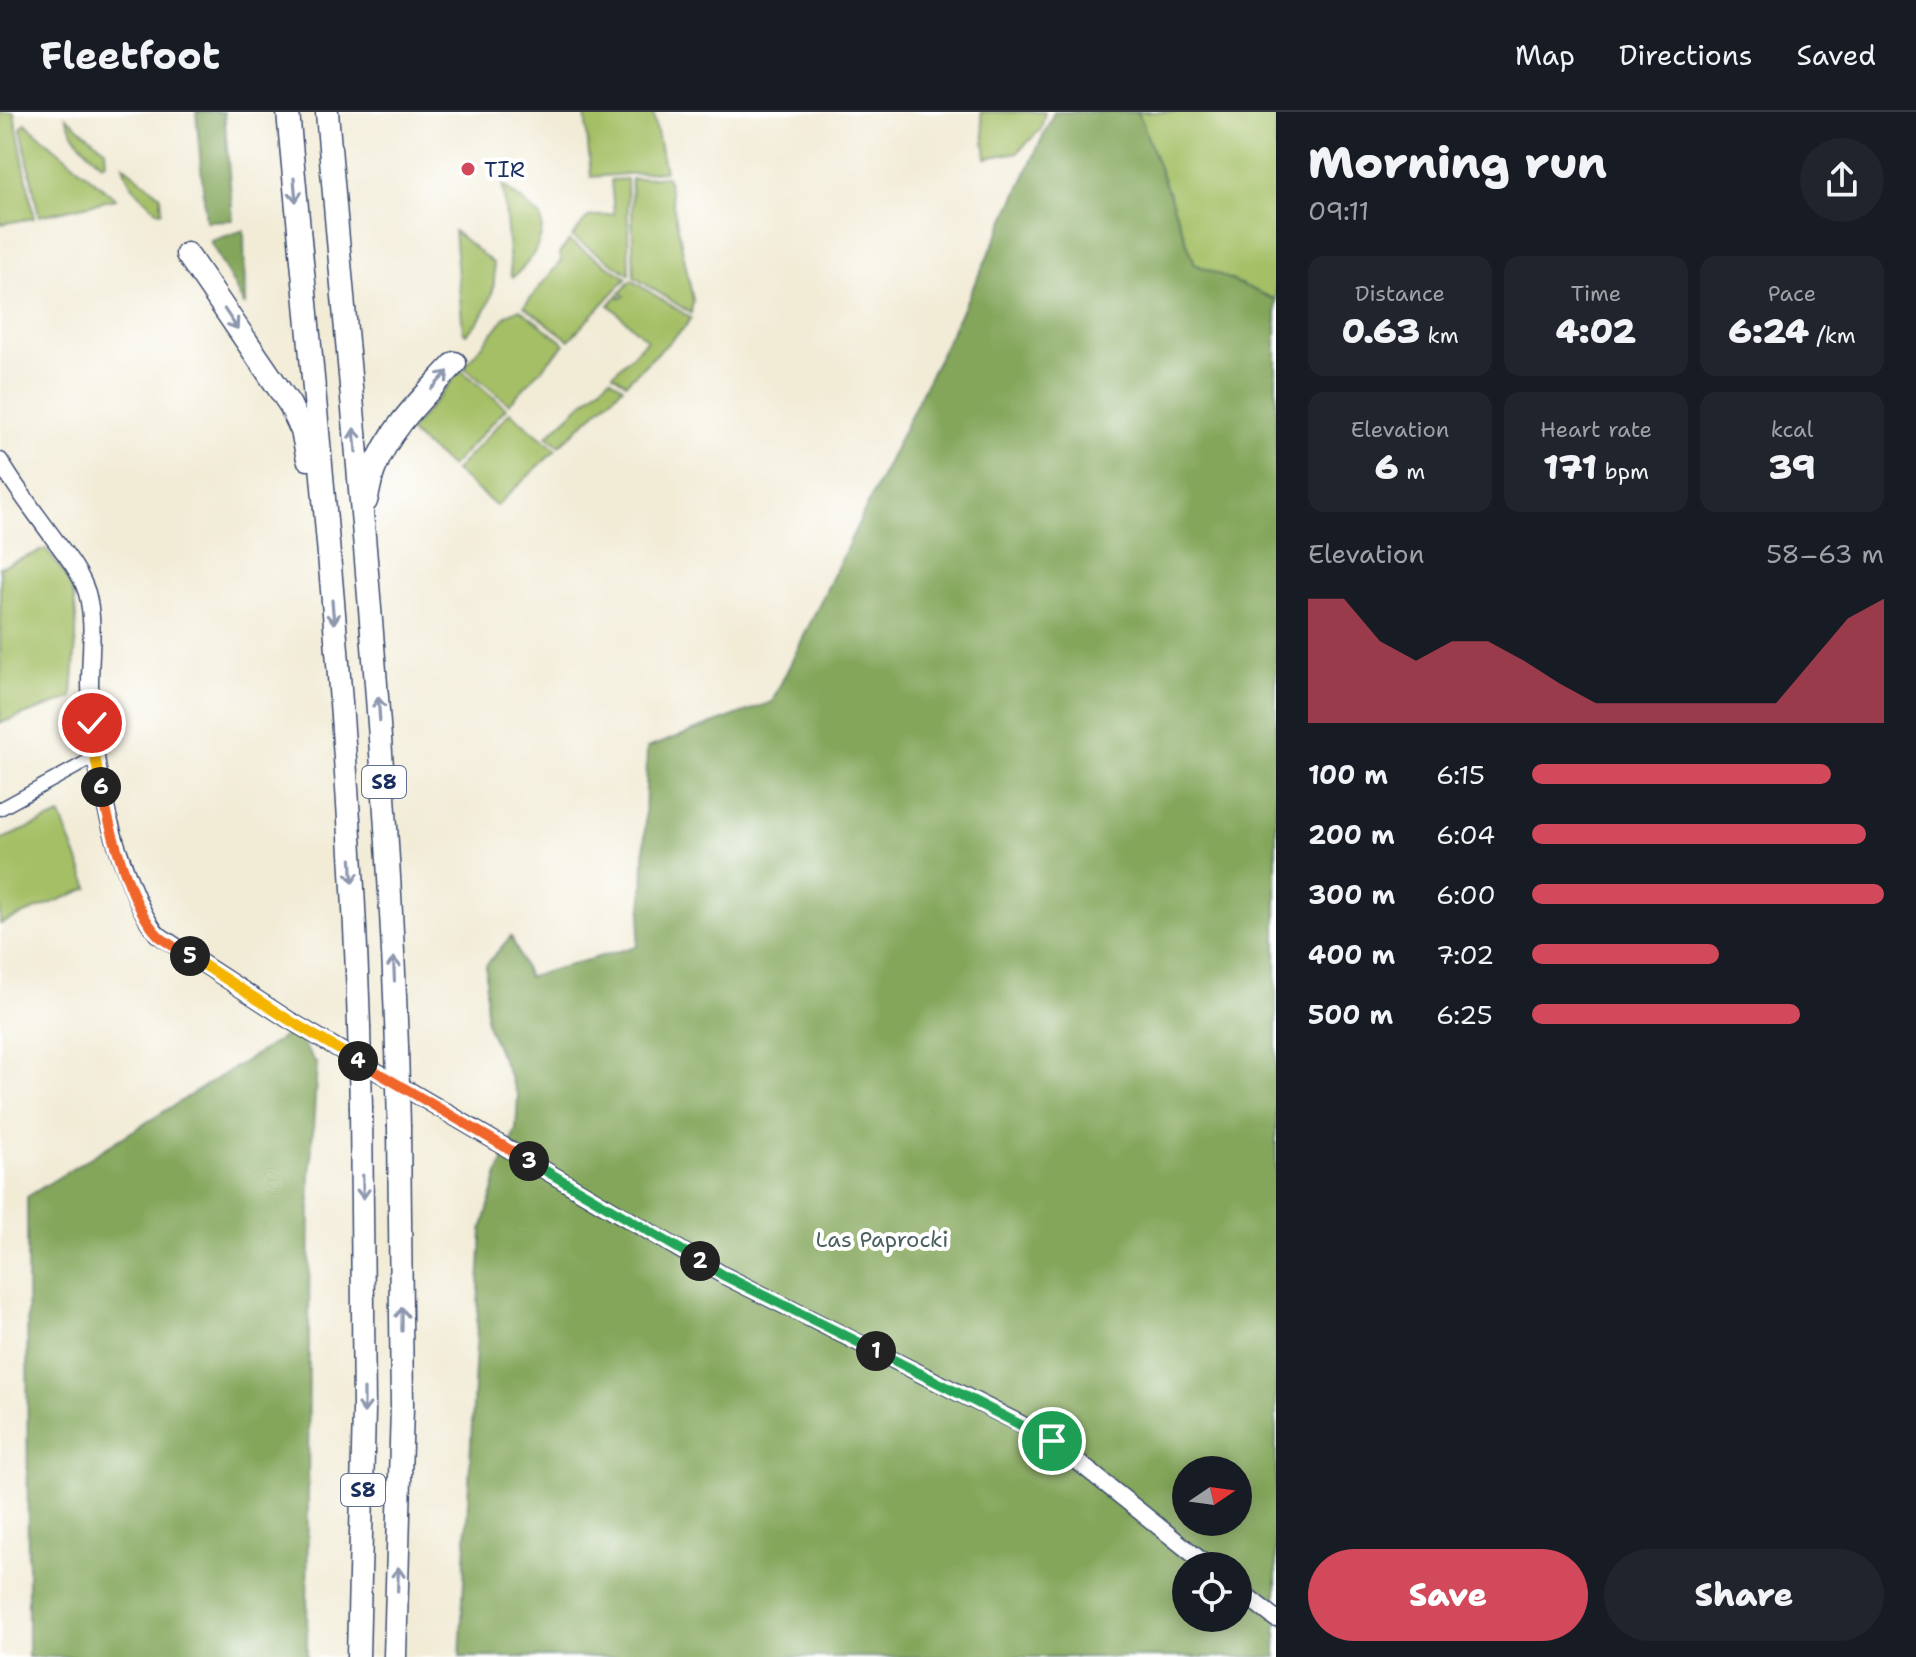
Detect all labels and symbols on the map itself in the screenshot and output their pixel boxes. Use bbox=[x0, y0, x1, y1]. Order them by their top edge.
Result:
place label: TIR bbox=[484, 155, 525, 184]
marker: TIR bbox=[459, 160, 477, 178]
one-way arrow bbox=[288, 176, 303, 203]
one-way arrow bbox=[223, 307, 239, 329]
one-way arrow bbox=[430, 370, 448, 390]
one-way arrow bbox=[348, 427, 363, 454]
one-way arrow bbox=[326, 598, 341, 625]
pin bbox=[58, 689, 126, 757]
one-way arrow bbox=[371, 696, 386, 723]
road number: S8 bbox=[362, 766, 406, 798]
pin: 6 bbox=[81, 767, 121, 807]
one-way arrow bbox=[345, 857, 360, 884]
pin: 5 bbox=[170, 936, 210, 976]
one-way arrow bbox=[387, 956, 402, 983]
pin: 4 bbox=[338, 1041, 378, 1081]
pin: 3 bbox=[509, 1141, 549, 1181]
one-way arrow bbox=[355, 1173, 370, 1200]
park label: Las Paprocki bbox=[816, 1225, 948, 1254]
pin: 2 bbox=[680, 1241, 720, 1281]
one-way arrow bbox=[394, 1306, 410, 1333]
pin: 1 bbox=[856, 1331, 896, 1371]
one-way arrow bbox=[356, 1387, 372, 1414]
pin bbox=[1018, 1407, 1086, 1475]
north arrow bbox=[1172, 1456, 1252, 1536]
road number: S8 bbox=[341, 1474, 385, 1506]
one-way arrow bbox=[391, 1566, 406, 1593]

